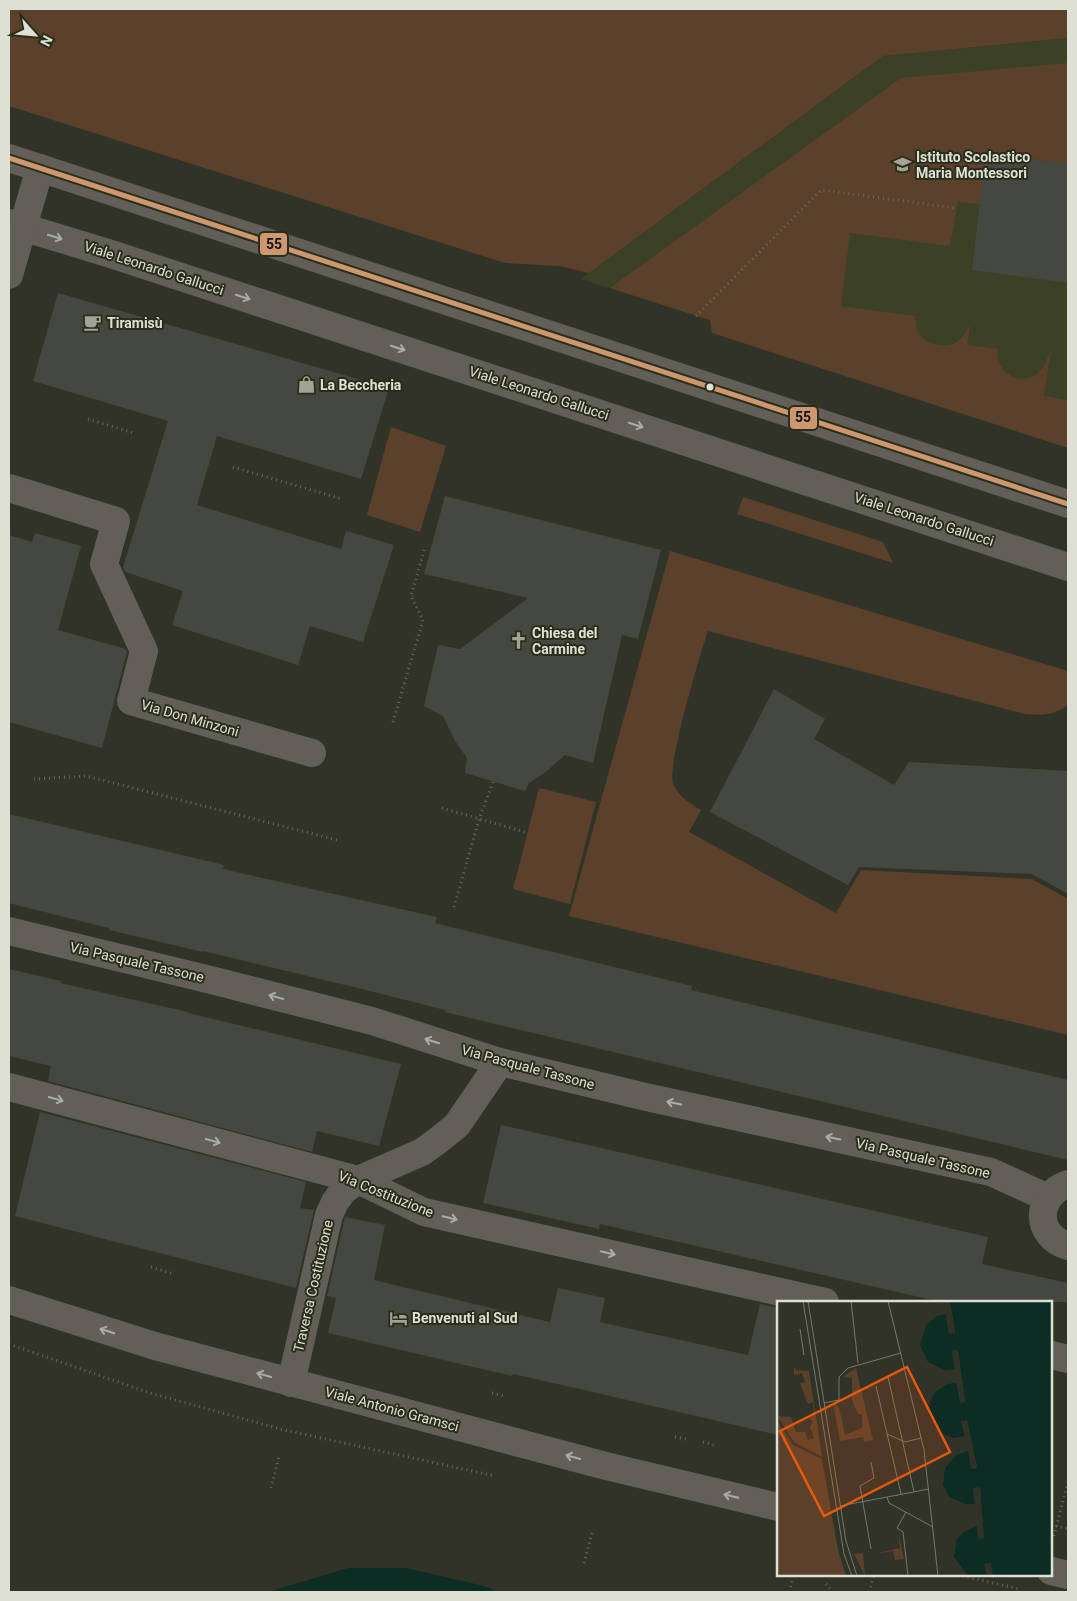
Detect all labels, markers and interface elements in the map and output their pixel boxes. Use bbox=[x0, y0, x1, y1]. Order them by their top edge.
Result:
north arrow bbox=[10, 10, 60, 60]
text: N bbox=[37, 33, 56, 49]
place label: Istituto Scolastico Maria Montessori bbox=[916, 149, 1030, 181]
school or university icon: Istituto Scolastico Maria Montessori bbox=[892, 155, 912, 175]
line badge: 55 bbox=[259, 232, 288, 256]
one-way arrow bbox=[47, 233, 63, 243]
text: 55 bbox=[266, 236, 282, 252]
street label: Viale Leonardo Gallucci bbox=[82, 238, 226, 298]
one-way arrow bbox=[235, 293, 251, 303]
cafe icon: Tiramisù bbox=[83, 313, 103, 333]
place label: Tiramisù bbox=[107, 315, 163, 331]
one-way arrow bbox=[390, 343, 406, 353]
street label: Viale Leonardo Gallucci bbox=[467, 363, 611, 423]
shop icon: La Beccheria bbox=[296, 375, 316, 395]
place label: La Beccheria bbox=[320, 377, 402, 393]
unlabelled marker bbox=[705, 382, 715, 392]
line badge: 55 bbox=[789, 406, 818, 430]
text: 55 bbox=[795, 409, 811, 425]
one-way arrow bbox=[627, 421, 643, 430]
street label: Viale Leonardo Gallucci bbox=[852, 489, 996, 549]
place label: Chiesa del Carmine bbox=[532, 625, 598, 657]
church icon: Chiesa del Carmine bbox=[508, 631, 528, 651]
street label: Via Don Minzoni bbox=[139, 696, 241, 740]
street label: Via Pasquale Tassone bbox=[68, 939, 206, 985]
one-way arrow bbox=[269, 991, 285, 1001]
one-way arrow bbox=[425, 1036, 441, 1045]
street label: Via Pasquale Tassone bbox=[460, 1042, 596, 1092]
one-way arrow bbox=[48, 1095, 64, 1104]
one-way arrow bbox=[667, 1098, 683, 1107]
one-way arrow bbox=[826, 1133, 842, 1142]
street label: Via Pasquale Tassone bbox=[854, 1135, 992, 1181]
one-way arrow bbox=[205, 1136, 221, 1146]
street label: Via Costituzione bbox=[336, 1168, 436, 1220]
one-way arrow bbox=[441, 1214, 457, 1223]
street label: Traversa Costituzione bbox=[290, 1218, 336, 1354]
one-way arrow bbox=[600, 1249, 616, 1258]
inset map bbox=[777, 1301, 1052, 1576]
hotel icon: Benvenuti al Sud bbox=[388, 1308, 408, 1328]
place label: Benvenuti al Sud bbox=[412, 1310, 518, 1326]
one-way arrow bbox=[100, 1326, 116, 1335]
one-way arrow bbox=[256, 1370, 272, 1380]
street label: Viale Antonio Gramsci bbox=[323, 1383, 461, 1435]
one-way arrow bbox=[565, 1452, 581, 1462]
one-way arrow bbox=[723, 1491, 739, 1500]

